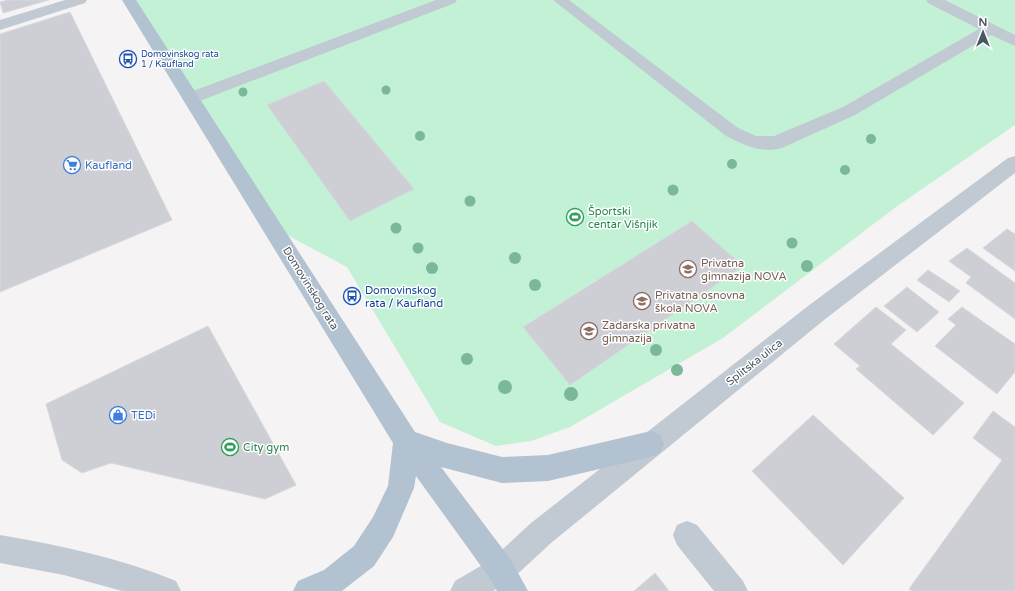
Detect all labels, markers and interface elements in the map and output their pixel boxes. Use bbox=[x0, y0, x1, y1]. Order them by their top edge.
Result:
north arrow bbox=[963, 12, 1003, 52]
text: N bbox=[979, 16, 987, 29]
bus stop icon: Domovinskog rata 1 / Kaufland bbox=[118, 49, 138, 69]
place label: Domovinskog rata 1 / Kaufland bbox=[141, 49, 219, 70]
supermarket icon: Kaufland bbox=[62, 155, 82, 175]
place label: Kaufland bbox=[85, 159, 132, 172]
place label: Športski centar Višnjik bbox=[588, 204, 658, 231]
sports icon: Športski centar Višnjik bbox=[565, 207, 585, 227]
street label: Domovinskog rata bbox=[280, 245, 341, 332]
place label: Privatna gimnazija NOVA bbox=[701, 257, 787, 283]
school or university icon: Privatna gimnazija NOVA bbox=[678, 259, 698, 279]
place label: Domovinskog rata / Kaufland bbox=[365, 284, 443, 310]
bus stop icon: Domovinskog rata / Kaufland bbox=[342, 286, 362, 306]
place label: Privatna osnovna škola NOVA bbox=[655, 289, 745, 315]
school or university icon: Privatna osnovna škola NOVA bbox=[632, 291, 652, 311]
place label: Zadarska privatna gimnazija bbox=[602, 319, 696, 345]
school or university icon: Zadarska privatna gimnazija bbox=[579, 321, 599, 341]
street label: Splitska ulica bbox=[724, 336, 785, 388]
shop icon: TEDi bbox=[108, 405, 128, 425]
place label: TEDi bbox=[131, 409, 156, 422]
sports icon: City gym bbox=[220, 437, 240, 457]
place label: City gym bbox=[243, 441, 289, 454]

